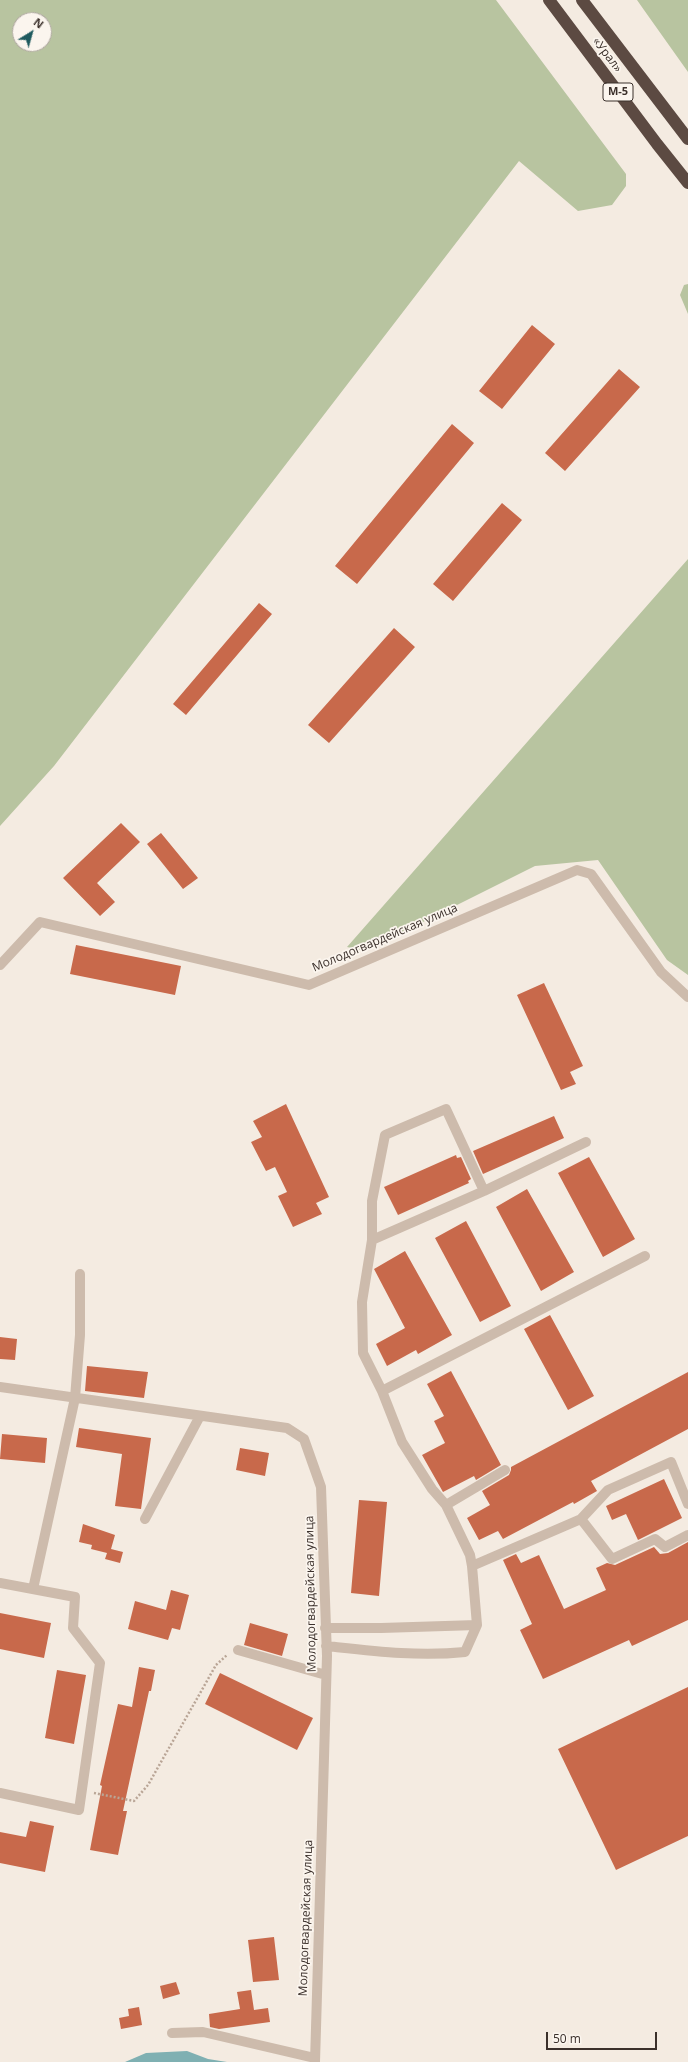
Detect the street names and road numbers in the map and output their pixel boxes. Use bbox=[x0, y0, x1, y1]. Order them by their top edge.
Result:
street label: «Урал» bbox=[589, 35, 625, 75]
road number: М-5 bbox=[603, 83, 633, 101]
street label: Молодогвардейская улица bbox=[310, 901, 460, 975]
street label: Молодогвардейская улица bbox=[302, 1516, 320, 1672]
street label: Молодогвардейская улица bbox=[296, 1839, 316, 1997]

